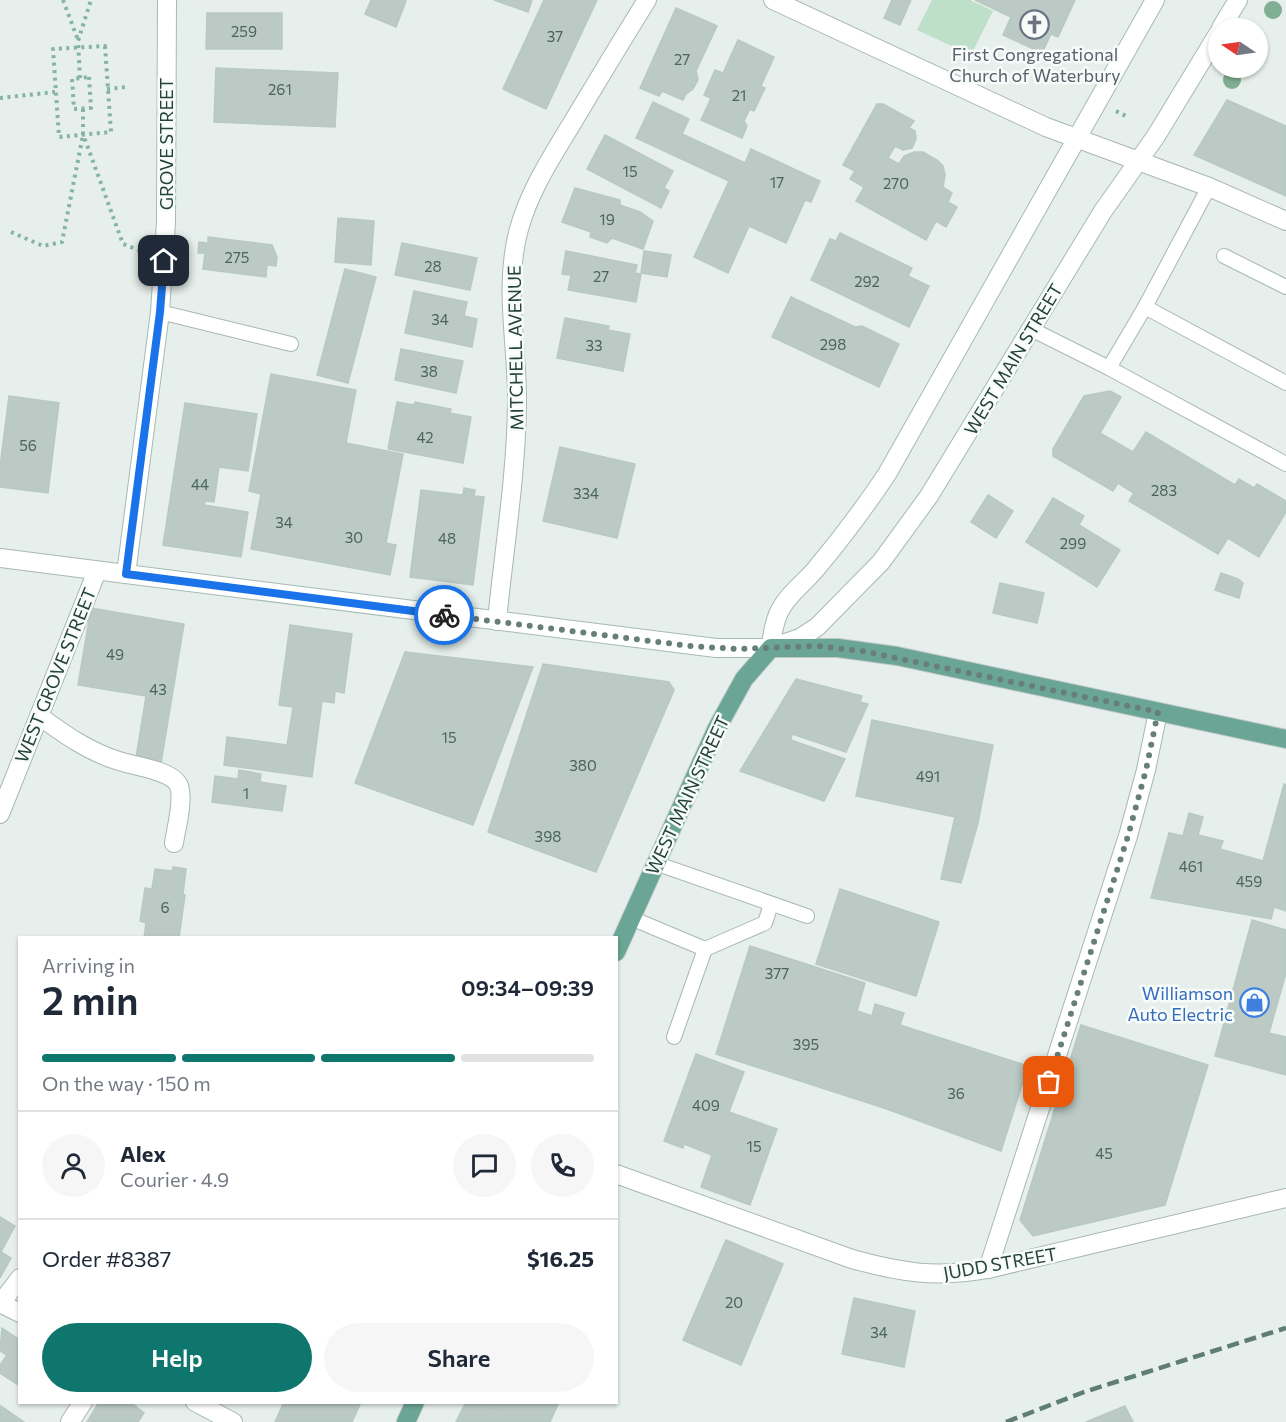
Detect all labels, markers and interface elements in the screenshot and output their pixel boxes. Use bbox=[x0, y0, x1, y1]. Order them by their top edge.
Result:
church icon: First Congregational Church of Waterbury bbox=[1019, 9, 1051, 41]
north arrow bbox=[1208, 18, 1268, 78]
map controls bbox=[1208, 18, 1268, 78]
house number: 259 bbox=[231, 22, 257, 40]
house number: 37 bbox=[547, 27, 563, 45]
place label: First Congregational Church of Waterbury bbox=[949, 43, 1121, 86]
house number: 27 bbox=[674, 50, 690, 68]
street label: GROVE STREET bbox=[155, 78, 177, 210]
house number: 261 bbox=[268, 80, 292, 98]
house number: 21 bbox=[732, 86, 746, 104]
house number: 15 bbox=[622, 162, 638, 180]
house number: 17 bbox=[770, 173, 784, 191]
house number: 270 bbox=[883, 174, 909, 192]
house number: 19 bbox=[599, 210, 615, 228]
pin bbox=[138, 235, 189, 286]
icon: home bbox=[147, 244, 180, 277]
house number: 275 bbox=[225, 248, 249, 266]
house number: 28 bbox=[424, 257, 442, 275]
street label: MITCHELL AVENUE bbox=[503, 265, 527, 431]
house number: 27 bbox=[593, 267, 609, 285]
house number: 292 bbox=[854, 272, 880, 290]
street label: WEST MAIN STREET bbox=[959, 279, 1067, 439]
house number: 34 bbox=[431, 310, 449, 328]
house number: 298 bbox=[820, 335, 846, 353]
house number: 33 bbox=[585, 336, 603, 354]
house number: 38 bbox=[420, 362, 438, 380]
house number: 42 bbox=[416, 428, 434, 446]
house number: 56 bbox=[19, 436, 37, 454]
house number: 44 bbox=[191, 475, 209, 493]
house number: 283 bbox=[1151, 481, 1177, 499]
house number: 334 bbox=[573, 484, 599, 502]
house number: 34 bbox=[275, 513, 293, 531]
house number: 30 bbox=[345, 528, 363, 546]
house number: 48 bbox=[438, 529, 456, 547]
house number: 299 bbox=[1060, 534, 1086, 552]
street label: WEST GROVE STREET bbox=[10, 584, 100, 766]
courier bbox=[414, 585, 474, 645]
icon: bike bbox=[428, 599, 461, 632]
house number: 49 bbox=[106, 645, 124, 663]
house number: 43 bbox=[149, 680, 167, 698]
street label: WEST MAIN STREET bbox=[640, 712, 734, 878]
house number: 15 bbox=[441, 728, 457, 746]
house number: 380 bbox=[569, 756, 597, 774]
house number: 491 bbox=[916, 767, 940, 785]
house number: 1 bbox=[243, 784, 249, 802]
house number: 398 bbox=[535, 827, 561, 845]
house number: 461 bbox=[1179, 857, 1203, 875]
house number: 459 bbox=[1236, 872, 1262, 890]
house number: 6 bbox=[160, 898, 170, 916]
text: Arriving in bbox=[42, 953, 135, 977]
house number: 377 bbox=[765, 964, 789, 982]
text: 09:34–09:39 bbox=[461, 974, 594, 1001]
text: 2 min bbox=[42, 975, 139, 1023]
place label: Williamson Auto Electric bbox=[1128, 982, 1233, 1025]
shop icon: Williamson Auto Electric bbox=[1238, 987, 1270, 1019]
house number: 395 bbox=[793, 1035, 819, 1053]
pin bbox=[1023, 1056, 1074, 1107]
icon: bag bbox=[1032, 1065, 1065, 1098]
text: On the way · 150 m bbox=[42, 1071, 211, 1095]
house number: 36 bbox=[947, 1084, 965, 1102]
house number: 409 bbox=[692, 1096, 720, 1114]
button: person bbox=[42, 1134, 105, 1197]
button: chat bbox=[453, 1134, 516, 1197]
button: phone bbox=[531, 1134, 594, 1197]
house number: 15 bbox=[746, 1137, 762, 1155]
text: Alex bbox=[120, 1140, 166, 1167]
house number: 45 bbox=[1095, 1144, 1113, 1162]
text: Courier · 4.9 bbox=[120, 1167, 229, 1191]
street label: JUDD STREET bbox=[941, 1242, 1059, 1284]
text: Order #8387 bbox=[42, 1245, 171, 1272]
text: $16.25 bbox=[527, 1245, 594, 1272]
house number: 20 bbox=[725, 1293, 743, 1311]
button: Help bbox=[42, 1323, 312, 1392]
button: Share bbox=[324, 1323, 594, 1392]
house number: 34 bbox=[870, 1323, 888, 1341]

